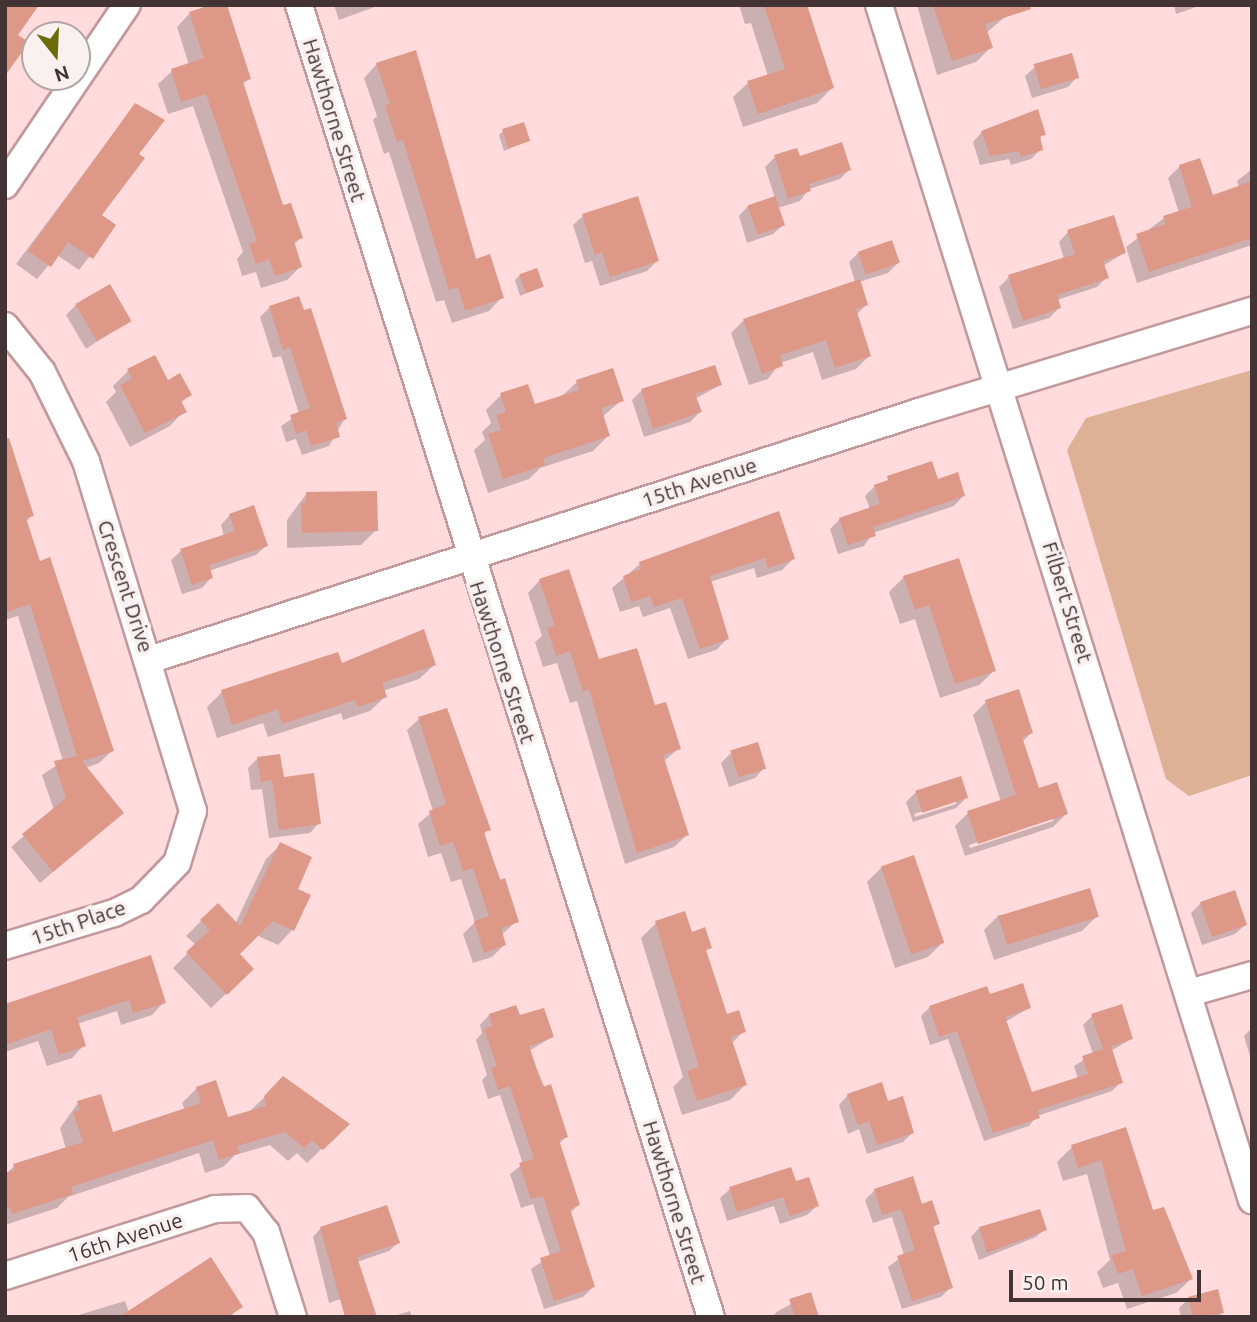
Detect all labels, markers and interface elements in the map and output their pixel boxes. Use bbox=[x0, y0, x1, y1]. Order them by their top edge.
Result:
north arrow bbox=[21, 21, 91, 91]
street label: Hawthorne Street bbox=[298, 35, 372, 205]
text: N bbox=[52, 61, 72, 87]
street label: 15th Avenue bbox=[638, 452, 760, 512]
street label: Crescent Drive bbox=[93, 517, 159, 655]
street label: Filbert Street bbox=[1038, 538, 1098, 666]
street label: Hawthorne Street bbox=[465, 578, 541, 746]
street label: 15th Place bbox=[27, 894, 129, 950]
street label: Hawthorne Street bbox=[638, 1117, 712, 1287]
street label: 16th Avenue bbox=[64, 1207, 186, 1267]
scale bar bbox=[1012, 1256, 1204, 1300]
text: 50 m bbox=[1022, 1270, 1069, 1294]

